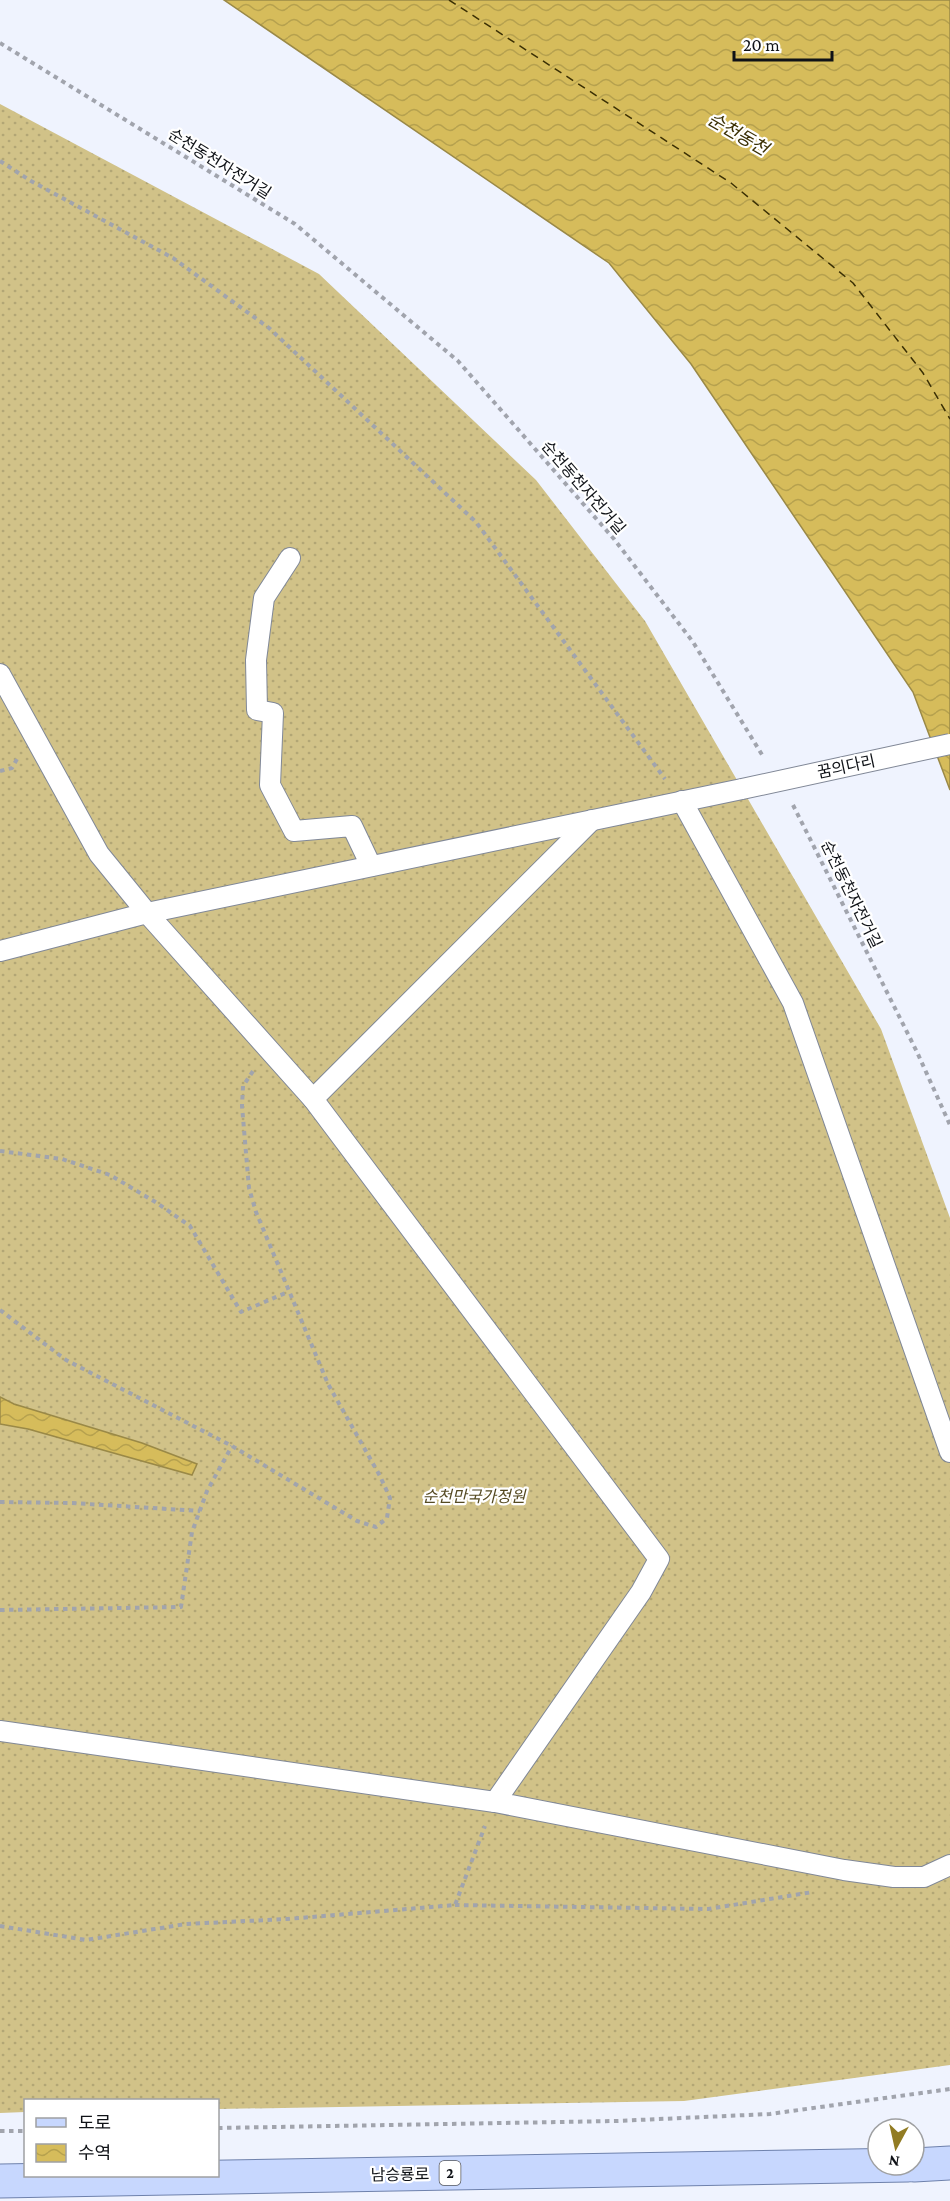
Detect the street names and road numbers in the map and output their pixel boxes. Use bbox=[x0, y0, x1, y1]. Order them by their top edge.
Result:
street label: 순천동천자전거길 bbox=[165, 125, 274, 202]
street label: 순천동천자전거길 bbox=[539, 437, 629, 537]
street label: 꿈의다리 bbox=[816, 752, 877, 781]
street label: 순천동천자전거길 bbox=[818, 838, 885, 951]
road number: 2 bbox=[440, 2161, 460, 2185]
street label: 남승룡로 bbox=[370, 2165, 430, 2184]

